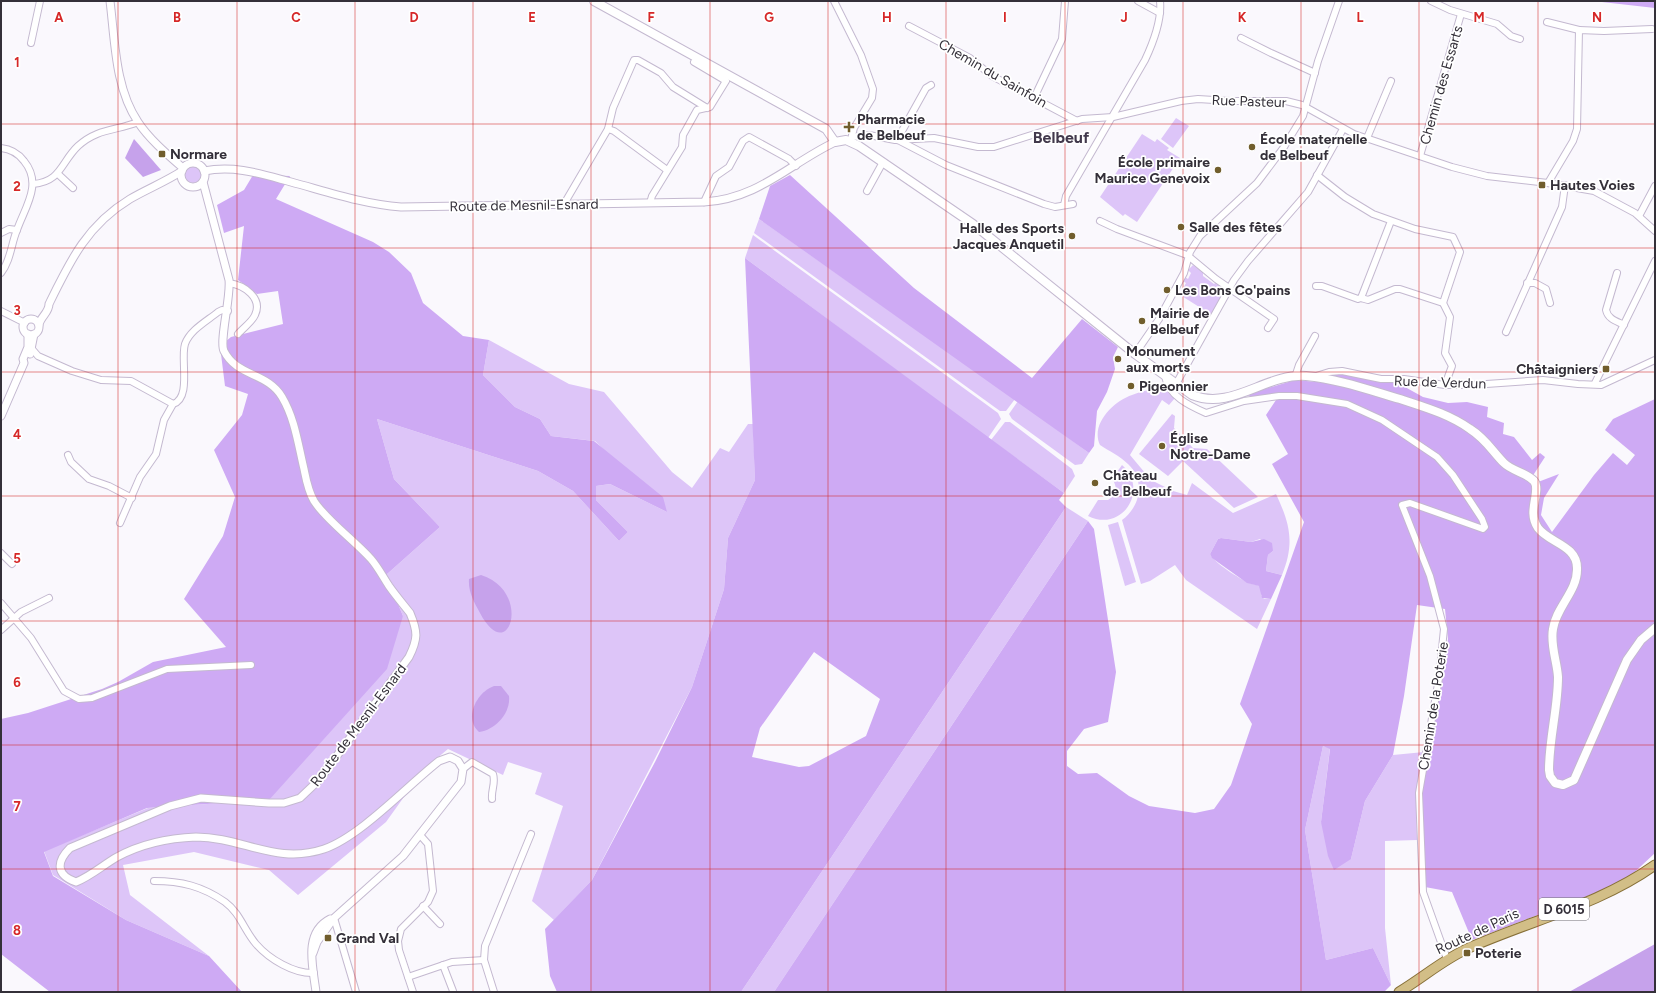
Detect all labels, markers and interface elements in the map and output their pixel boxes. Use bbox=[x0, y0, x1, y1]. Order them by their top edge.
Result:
text: A bbox=[54, 10, 64, 25]
text: B bbox=[173, 10, 181, 25]
text: C bbox=[291, 10, 301, 25]
text: D bbox=[409, 10, 419, 25]
text: E bbox=[528, 10, 536, 25]
text: F bbox=[647, 10, 655, 25]
text: G bbox=[764, 10, 774, 25]
text: H bbox=[882, 10, 892, 25]
text: I bbox=[1003, 10, 1007, 25]
text: J bbox=[1120, 10, 1128, 25]
text: K bbox=[1238, 10, 1247, 25]
text: L bbox=[1357, 10, 1364, 25]
text: M bbox=[1473, 10, 1485, 25]
text: N bbox=[1592, 10, 1602, 25]
street label: Chemin des Essarts bbox=[1416, 24, 1467, 147]
street label: Chemin du Sainfoin bbox=[935, 35, 1050, 112]
text: 1 bbox=[14, 55, 20, 70]
street label: Rue Pasteur bbox=[1211, 92, 1287, 111]
place label: Pharmacie de Belbeuf bbox=[857, 111, 926, 144]
marker: Pharmacie de Belbeuf bbox=[844, 122, 854, 132]
district label: Belbeuf bbox=[1033, 128, 1090, 147]
place label: École maternelle de Belbeuf bbox=[1260, 131, 1367, 164]
marker: École maternelle de Belbeuf bbox=[1247, 142, 1257, 152]
place label: Normare bbox=[170, 146, 227, 163]
marker: Normare bbox=[157, 149, 167, 159]
place label: École primaire Maurice Genevoix bbox=[1094, 154, 1210, 187]
marker: École primaire Maurice Genevoix bbox=[1213, 165, 1223, 175]
place label: Hautes Voies bbox=[1550, 177, 1635, 194]
text: 2 bbox=[13, 179, 21, 194]
marker: Hautes Voies bbox=[1537, 180, 1547, 190]
street label: Route de Mesnil-Esnard bbox=[449, 196, 599, 215]
place label: Salle des fêtes bbox=[1189, 219, 1282, 236]
place label: Halle des Sports Jacques Anquetil bbox=[953, 220, 1064, 253]
marker: Salle des fêtes bbox=[1176, 222, 1186, 232]
marker: Halle des Sports Jacques Anquetil bbox=[1067, 231, 1077, 241]
place label: Les Bons Co'pains bbox=[1175, 282, 1291, 299]
marker: Les Bons Co'pains bbox=[1162, 285, 1172, 295]
text: 3 bbox=[13, 303, 21, 318]
place label: Mairie de Belbeuf bbox=[1150, 305, 1210, 338]
marker: Mairie de Belbeuf bbox=[1137, 316, 1147, 326]
place label: Monument aux morts bbox=[1126, 343, 1196, 376]
marker: Monument aux morts bbox=[1113, 354, 1123, 364]
place label: Châtaigniers bbox=[1516, 361, 1598, 378]
marker: Châtaigniers bbox=[1601, 364, 1611, 374]
street label: Rue de Verdun bbox=[1394, 372, 1487, 393]
place label: Pigeonnier bbox=[1139, 378, 1209, 395]
marker: Pigeonnier bbox=[1126, 381, 1136, 391]
text: 4 bbox=[13, 427, 21, 442]
place label: Église Notre-Dame bbox=[1170, 430, 1251, 463]
marker: Église Notre-Dame bbox=[1157, 441, 1167, 451]
place label: Château de Belbeuf bbox=[1103, 467, 1172, 500]
marker: Château de Belbeuf bbox=[1090, 478, 1100, 488]
text: 5 bbox=[13, 551, 21, 566]
street label: Chemin de la Poterie bbox=[1415, 640, 1452, 771]
street label: Route de Mesnil-Esnard bbox=[307, 661, 410, 790]
text: 6 bbox=[13, 675, 21, 690]
text: 7 bbox=[13, 799, 21, 814]
road number: D 6015 bbox=[1539, 898, 1589, 920]
street label: Route de Paris bbox=[1433, 905, 1522, 958]
text: 8 bbox=[13, 923, 21, 938]
place label: Grand Val bbox=[336, 930, 399, 947]
marker: Grand Val bbox=[323, 933, 333, 943]
place label: Poterie bbox=[1475, 945, 1522, 962]
marker: Poterie bbox=[1462, 948, 1472, 958]

